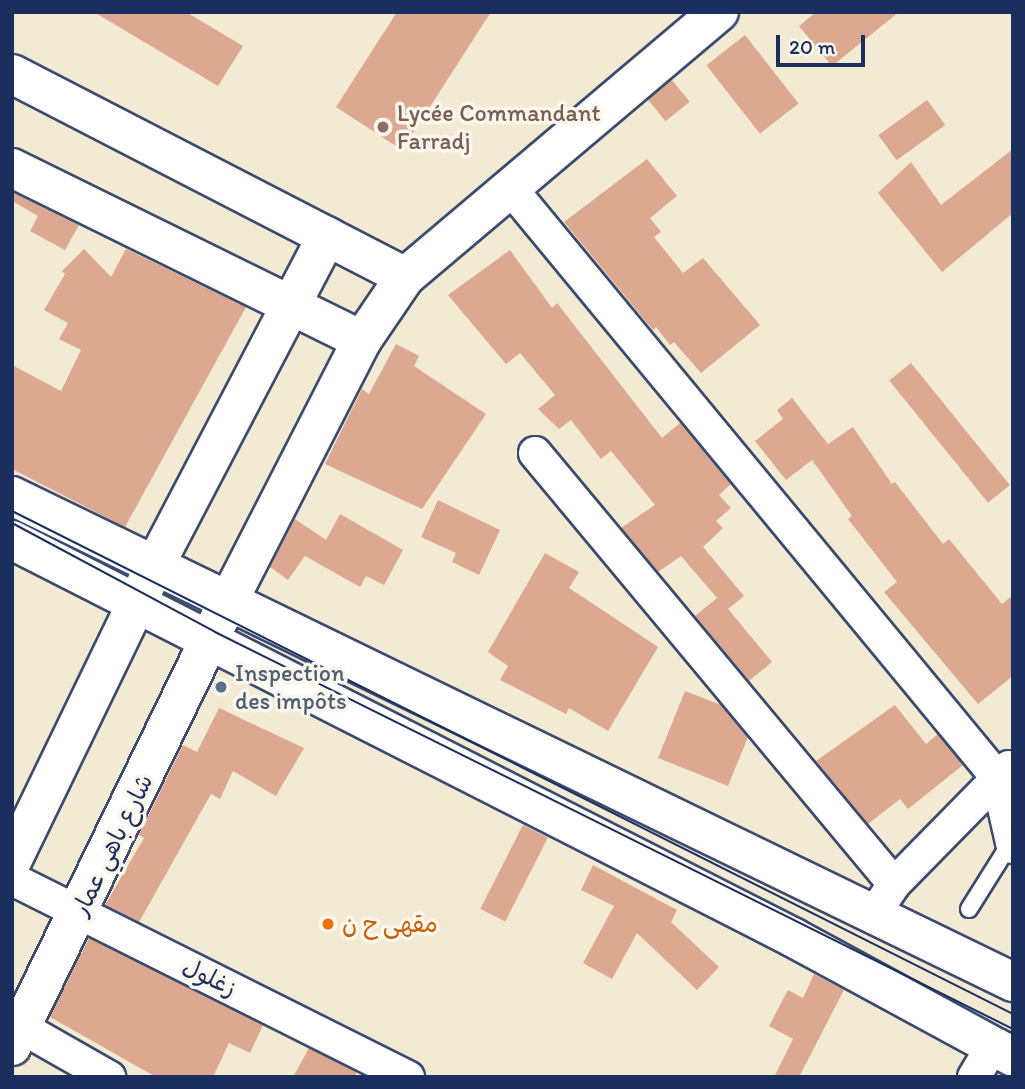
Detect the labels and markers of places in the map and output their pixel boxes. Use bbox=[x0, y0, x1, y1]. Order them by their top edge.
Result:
place label: Lycée Commandant Farradj bbox=[397, 99, 599, 155]
marker: Lycée Commandant Farradj bbox=[375, 119, 391, 135]
place label: Inspection des impôts bbox=[235, 659, 346, 715]
marker: Inspection des impôts bbox=[213, 679, 229, 695]
place label: مقهى ح ن bbox=[342, 910, 438, 938]
marker: مقهى ح ن bbox=[320, 916, 336, 932]

